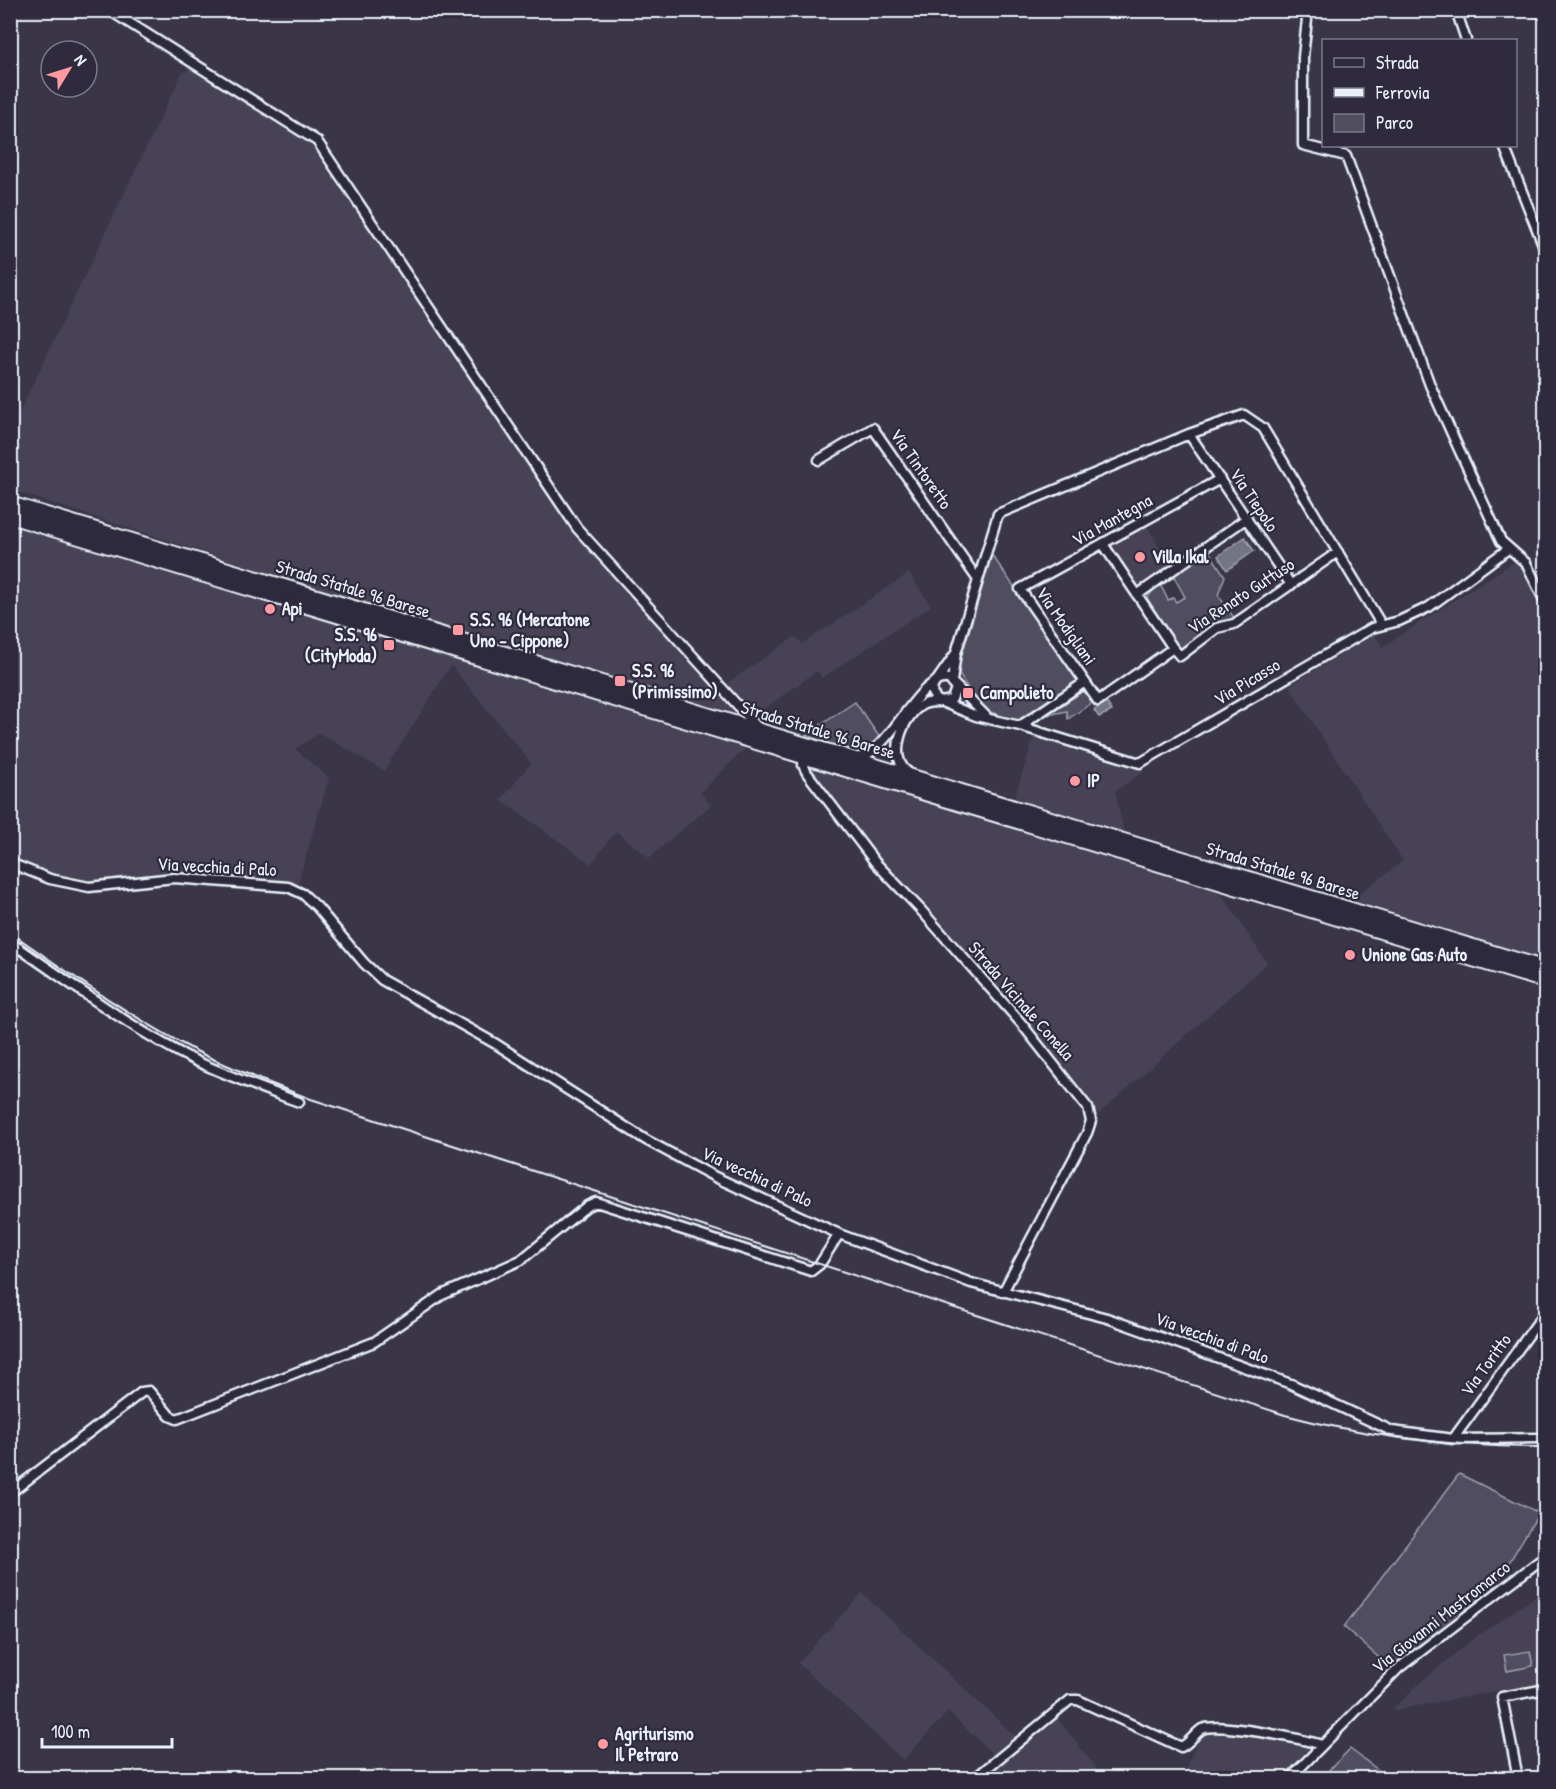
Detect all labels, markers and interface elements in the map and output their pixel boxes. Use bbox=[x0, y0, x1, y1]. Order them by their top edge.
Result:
north arrow bbox=[39, 39, 99, 99]
legend bbox=[1322, 39, 1517, 147]
text: N bbox=[70, 50, 92, 70]
text: Strada bbox=[1376, 50, 1419, 75]
text: Ferrovia bbox=[1375, 80, 1429, 105]
text: Parco bbox=[1376, 110, 1413, 135]
street label: Via Tintoretto bbox=[884, 423, 958, 514]
street label: Via Tiepolo bbox=[1224, 463, 1285, 537]
street label: Via Mantegna bbox=[1067, 487, 1156, 552]
place label: Villa Ikal bbox=[1152, 544, 1210, 569]
marker: Villa Ikal bbox=[1133, 550, 1147, 564]
street label: Via Renato Guttuso bbox=[1182, 552, 1299, 640]
street label: Strada Statale 96 Barese bbox=[273, 553, 433, 624]
street label: Via Modigliani bbox=[1030, 582, 1103, 670]
place label: Api bbox=[282, 596, 303, 622]
marker: Api bbox=[263, 602, 277, 616]
place label: S.S. 96 (Mercatone Uno - Cippone) bbox=[470, 607, 591, 654]
place label: S.S. 96 (CityModa) bbox=[305, 622, 377, 669]
marker: S.S. 96 (Mercatone Uno - Cippone) bbox=[451, 623, 465, 637]
marker: S.S. 96 (CityModa) bbox=[382, 638, 396, 652]
street label: Via Picasso bbox=[1209, 652, 1285, 711]
place label: S.S. 96 (Primissimo) bbox=[632, 658, 718, 704]
marker: S.S. 96 (Primissimo) bbox=[613, 674, 627, 688]
place label: Campolieto bbox=[980, 680, 1054, 706]
marker: Campolieto bbox=[961, 686, 975, 700]
street label: Strada Statale 96 Barese bbox=[738, 694, 898, 765]
place label: IP bbox=[1087, 768, 1100, 793]
marker: IP bbox=[1068, 774, 1082, 788]
street label: Strada Statale 96 Barese bbox=[1203, 835, 1363, 906]
street label: Via vecchia di Palo bbox=[157, 851, 277, 882]
street label: Strada Vicinale Conella bbox=[963, 936, 1080, 1066]
place label: Unione Gas Auto bbox=[1362, 942, 1468, 967]
marker: Unione Gas Auto bbox=[1343, 948, 1357, 962]
street label: Via vecchia di Palo bbox=[698, 1140, 817, 1213]
street label: Via vecchia di Palo bbox=[1152, 1305, 1273, 1370]
street label: Via Toritto bbox=[1454, 1328, 1517, 1401]
street label: Via Giovanni Mastromarco bbox=[1366, 1555, 1515, 1679]
scale bar bbox=[42, 1711, 172, 1749]
text: 100 m bbox=[51, 1719, 90, 1744]
place label: Agriturismo Il Petraro bbox=[615, 1721, 694, 1767]
marker: Agriturismo Il Petraro bbox=[596, 1737, 610, 1751]

